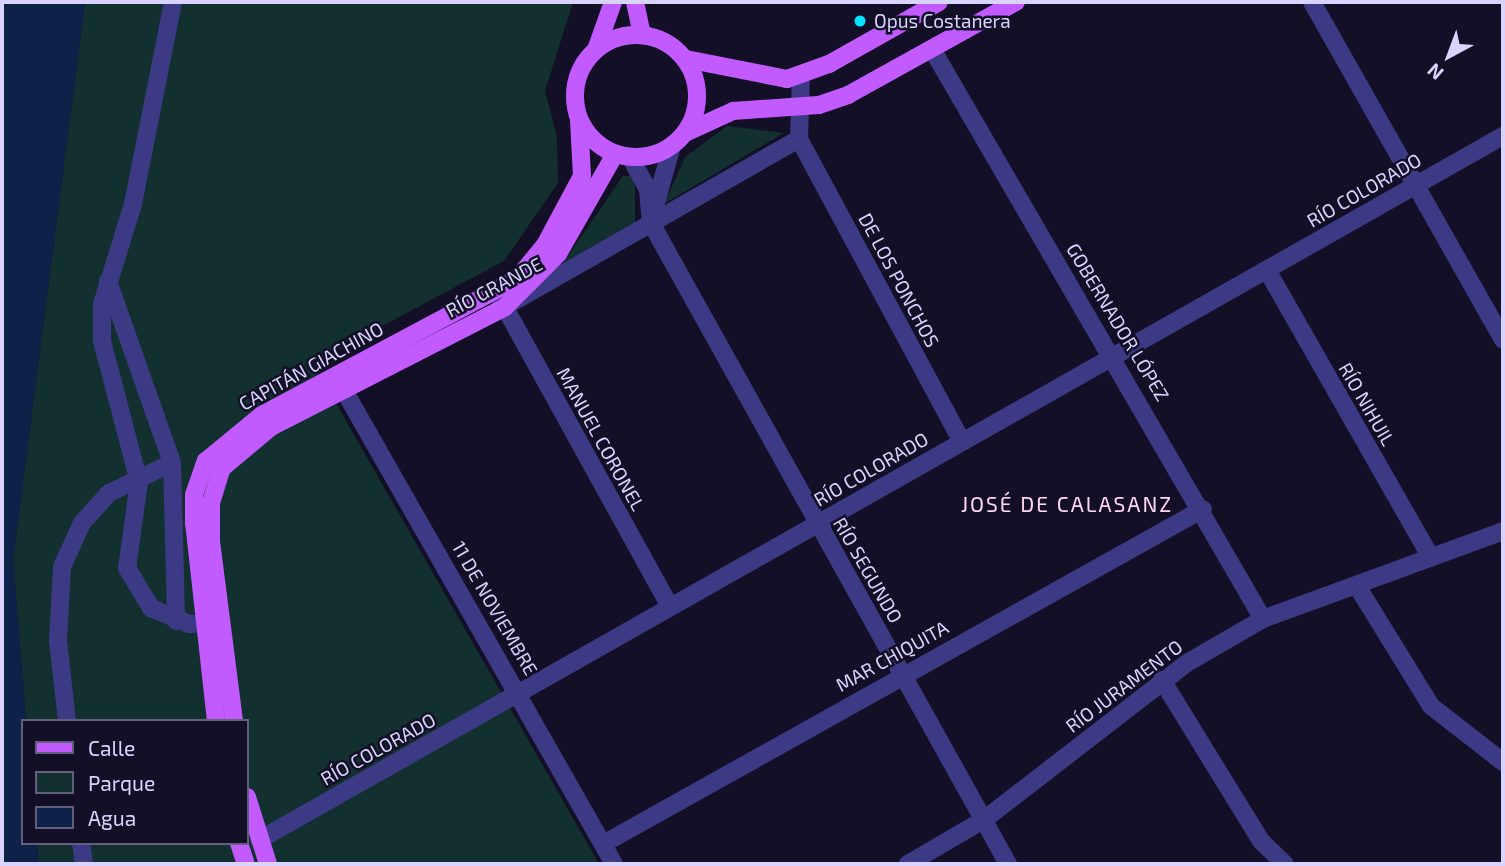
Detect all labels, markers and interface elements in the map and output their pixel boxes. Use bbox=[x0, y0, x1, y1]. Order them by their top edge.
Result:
place label: Opus Costanera bbox=[874, 10, 1011, 32]
marker: Opus Costanera bbox=[852, 13, 868, 29]
north arrow bbox=[1414, 21, 1484, 91]
text: N bbox=[1422, 59, 1448, 85]
street label: RÍO COLORADO bbox=[1303, 148, 1425, 232]
street label: DE LOS PONCHOS bbox=[854, 209, 944, 351]
street label: GOBERNADOR LÓPEZ bbox=[1062, 239, 1174, 405]
street label: RÍO GRANDE bbox=[442, 252, 546, 322]
street label: CAPITÁN GIACHINO bbox=[235, 317, 387, 415]
street label: RÍO NIHUIL bbox=[1334, 358, 1400, 450]
street label: MANUEL CORONEL bbox=[552, 363, 650, 515]
street label: RÍO COLORADO bbox=[810, 427, 932, 511]
district label: JOSÉ DE CALASANZ bbox=[963, 491, 1171, 517]
street label: RÍO SEGUNDO bbox=[829, 513, 907, 627]
street label: 11 DE NOVIEMBRE bbox=[447, 537, 543, 679]
street label: MAR CHIQUITA bbox=[832, 616, 952, 696]
street label: RÍO JURAMENTO bbox=[1061, 635, 1187, 737]
street label: RÍO COLORADO bbox=[317, 708, 439, 790]
legend bbox=[21, 719, 248, 845]
text: Calle bbox=[88, 735, 135, 760]
text: Parque bbox=[88, 770, 155, 795]
text: Agua bbox=[88, 805, 136, 830]

